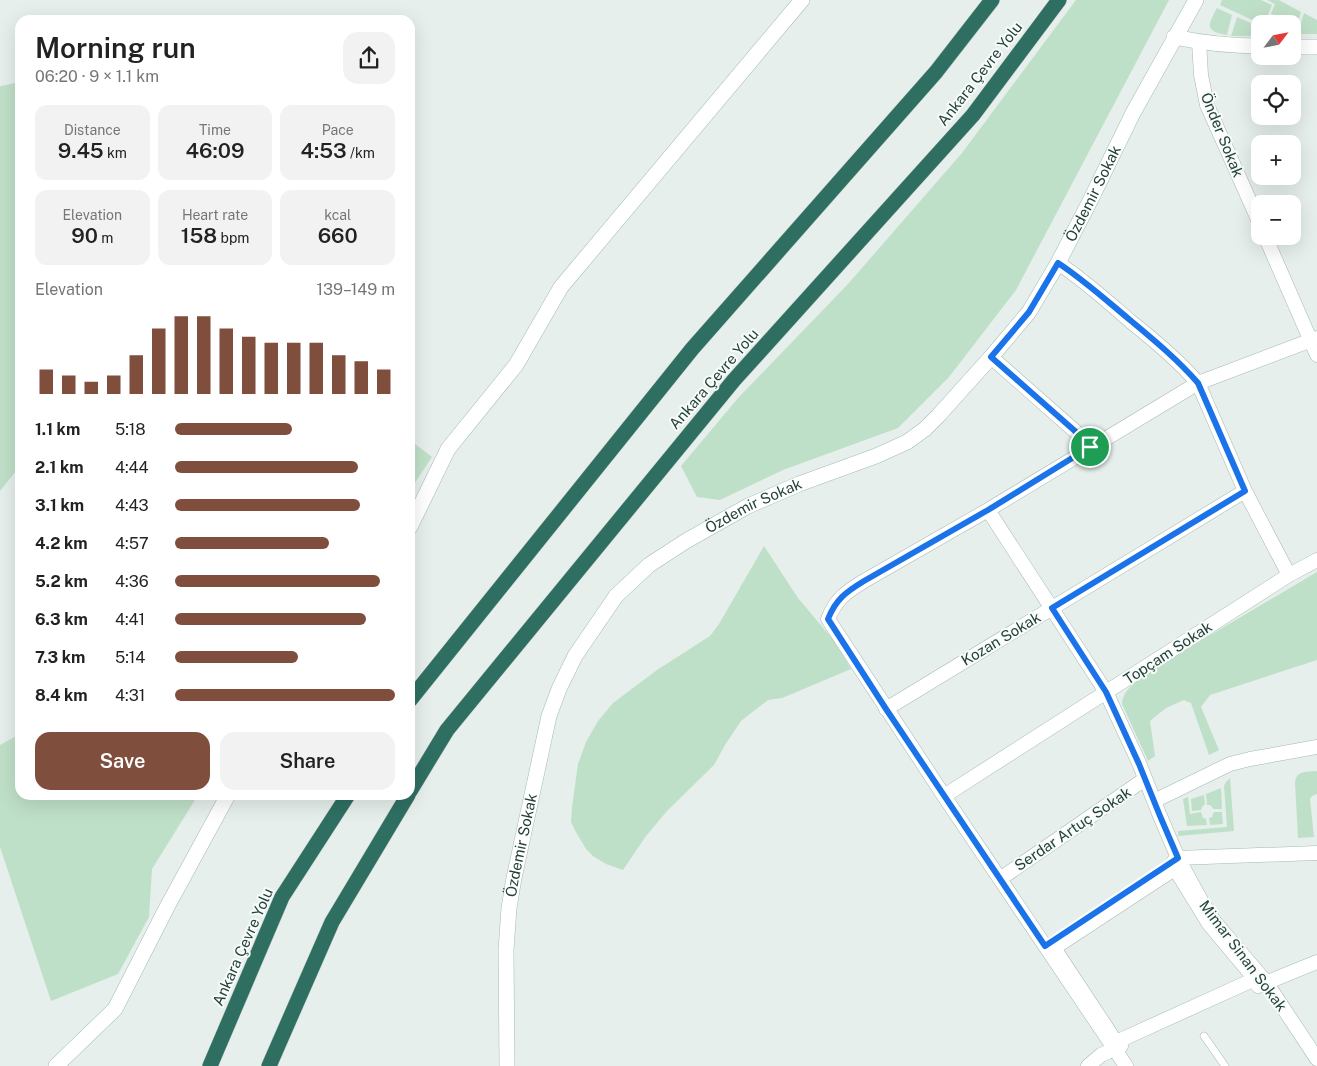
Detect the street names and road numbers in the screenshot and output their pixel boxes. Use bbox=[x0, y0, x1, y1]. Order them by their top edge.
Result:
street label: Ankara Çevre Yolu bbox=[934, 18, 1025, 129]
street label: Önder Sokak bbox=[1198, 90, 1248, 180]
street label: Özdemir Sokak bbox=[1061, 142, 1124, 244]
street label: Ankara Çevre Yolu bbox=[666, 325, 762, 432]
street label: Özdemir Sokak bbox=[702, 475, 804, 536]
street label: Kozan Sokak bbox=[958, 608, 1043, 669]
street label: Topçam Sokak bbox=[1120, 618, 1215, 687]
street label: Serdar Artuç Sokak bbox=[1011, 783, 1134, 874]
street label: Özdemir Sokak bbox=[501, 792, 540, 898]
street label: Ankara Çevre Yolu bbox=[209, 885, 276, 1008]
street label: Mimar Sinan Sokak bbox=[1196, 897, 1291, 1014]

